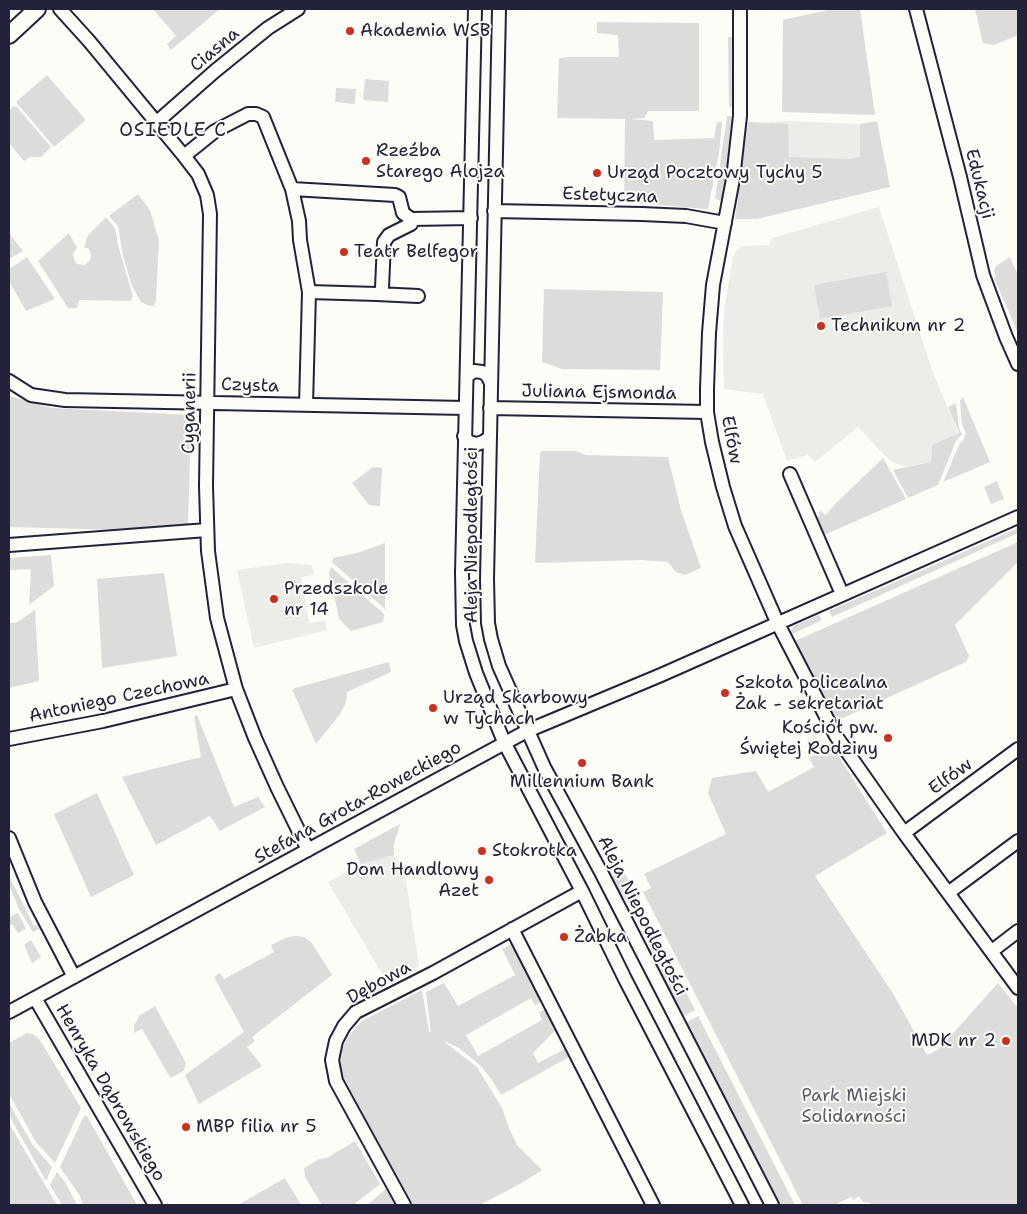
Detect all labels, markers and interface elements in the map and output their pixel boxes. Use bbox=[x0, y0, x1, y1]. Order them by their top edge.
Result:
place label: Akademia WSB bbox=[360, 20, 490, 42]
street label: Ciasna bbox=[186, 23, 244, 77]
marker: Akademia WSB bbox=[344, 25, 356, 37]
district label: OSIEDLE C bbox=[118, 120, 228, 142]
place label: Rzeźba Starego Alojza bbox=[376, 140, 505, 182]
street label: Edukacji bbox=[960, 147, 998, 221]
marker: Rzeźba Starego Alojza bbox=[360, 155, 372, 167]
place label: Urząd Pocztowy Tychy 5 bbox=[607, 162, 823, 184]
marker: Urząd Pocztowy Tychy 5 bbox=[591, 167, 603, 179]
street label: Estetyczna bbox=[562, 184, 658, 208]
place label: Teatr Belfegor bbox=[354, 241, 478, 263]
marker: Teatr Belfegor bbox=[338, 246, 350, 258]
place label: Technikum nr 2 bbox=[831, 315, 965, 337]
marker: Technikum nr 2 bbox=[815, 320, 827, 332]
street label: Cyganerii bbox=[178, 372, 202, 454]
street label: Czysta bbox=[220, 374, 280, 398]
street label: Juliana Ejsmonda bbox=[521, 381, 677, 405]
street label: Elfów bbox=[716, 414, 746, 466]
street label: Aleja Niepodległości bbox=[461, 447, 483, 623]
place label: Przedszkole nr 14 bbox=[284, 578, 388, 620]
marker: Przedszkole nr 14 bbox=[268, 593, 280, 605]
street label: Antoniego Czechowa bbox=[27, 668, 211, 728]
place label: Szkoła policealna Żak - sekretariat bbox=[735, 672, 888, 714]
place label: Urząd Skarbowy w Tychach bbox=[443, 687, 588, 730]
marker: Szkoła policealna Żak - sekretariat bbox=[719, 687, 731, 699]
marker: Urząd Skarbowy w Tychach bbox=[427, 702, 439, 714]
place label: Kościół pw. Świętej Rodziny bbox=[740, 717, 878, 760]
marker: Kościół pw. Świętej Rodziny bbox=[882, 732, 894, 744]
street label: Stefana Grota-Roweckiego bbox=[251, 737, 465, 869]
street label: Elfów bbox=[925, 754, 977, 800]
marker: Millennium Bank bbox=[576, 757, 588, 769]
place label: Millennium Bank bbox=[510, 771, 654, 793]
street label: Aleja Niepodległości bbox=[592, 832, 692, 1000]
place label: Stokrotka bbox=[492, 840, 577, 862]
marker: Stokrotka bbox=[476, 845, 488, 857]
place label: Dom Handlowy Azet bbox=[346, 859, 479, 902]
marker: Dom Handlowy Azet bbox=[483, 874, 495, 886]
place label: Żabka bbox=[574, 926, 627, 948]
marker: Żabka bbox=[558, 931, 570, 943]
street label: Dębowa bbox=[343, 957, 415, 1009]
street label: Henryka Dąbrowskiego bbox=[50, 1001, 170, 1185]
place label: MDK nr 2 bbox=[911, 1030, 996, 1052]
marker: MDK nr 2 bbox=[1000, 1035, 1012, 1047]
park label: Park Miejski Solidarności bbox=[801, 1085, 907, 1128]
place label: MBP filia nr 5 bbox=[196, 1116, 316, 1138]
marker: MBP filia nr 5 bbox=[180, 1121, 192, 1133]

